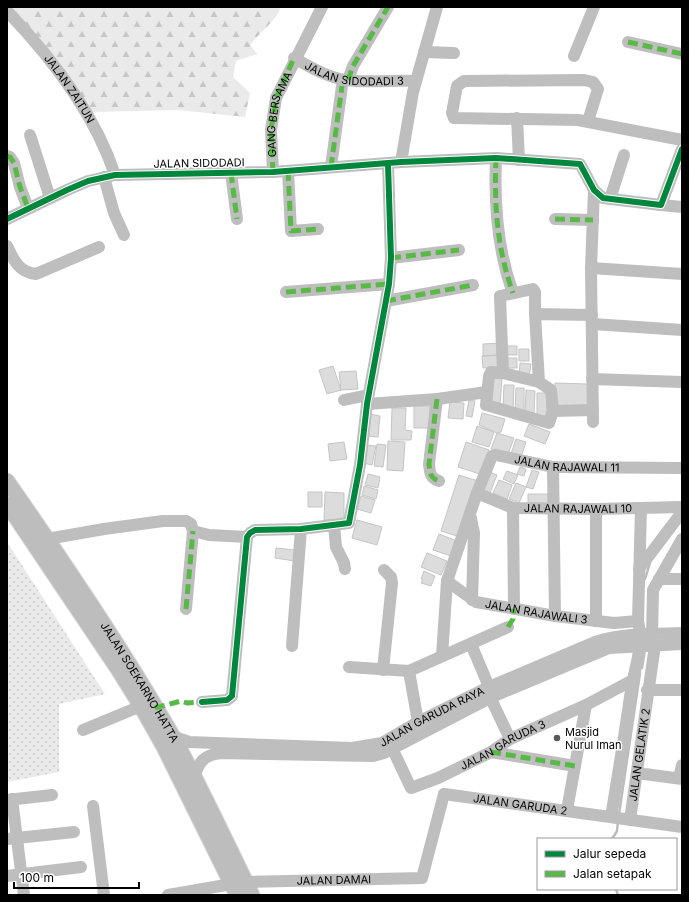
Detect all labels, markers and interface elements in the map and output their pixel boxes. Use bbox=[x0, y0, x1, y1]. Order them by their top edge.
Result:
street label: JALAN ZAITUN bbox=[41, 52, 98, 126]
street label: JALAN SIDODADI 3 bbox=[302, 58, 404, 88]
street label: GANG BERSAMA bbox=[264, 69, 295, 157]
street label: JALAN SIDODADI bbox=[153, 155, 245, 171]
street label: JALAN RAJAWALI 11 bbox=[513, 452, 619, 475]
street label: JALAN RAJAWALI 10 bbox=[524, 501, 632, 516]
street label: JALAN RAJAWALI 3 bbox=[484, 597, 589, 627]
street label: JALAN SOEKARNO HATTA bbox=[97, 619, 182, 745]
street label: JALAN GARUDA RAYA bbox=[377, 683, 487, 750]
street label: JALAN GELATIK 2 bbox=[626, 707, 653, 802]
street label: JALAN GARUDA 3 bbox=[458, 717, 548, 773]
place label: Masjid Nurul Iman bbox=[565, 725, 621, 752]
marker: Masjid Nurul Iman bbox=[552, 733, 562, 743]
street label: JALAN GARUDA 2 bbox=[472, 791, 568, 818]
legend bbox=[537, 838, 677, 890]
text: Jalur sepeda bbox=[573, 846, 646, 861]
scale bar bbox=[14, 864, 139, 890]
text: Jalan setapak bbox=[573, 866, 652, 881]
text: 100 m bbox=[20, 870, 54, 885]
street label: JALAN DAMAI bbox=[297, 872, 371, 888]

